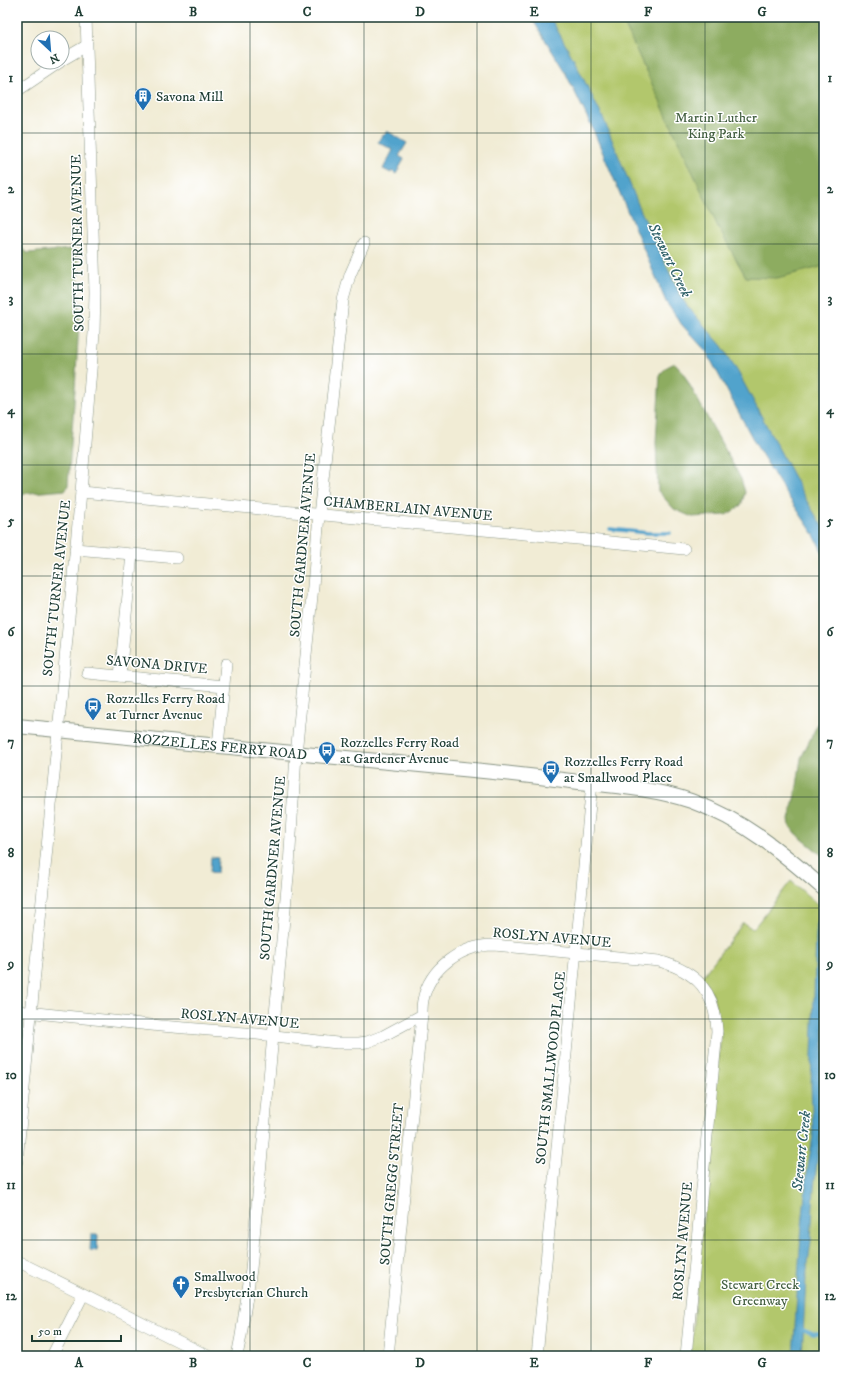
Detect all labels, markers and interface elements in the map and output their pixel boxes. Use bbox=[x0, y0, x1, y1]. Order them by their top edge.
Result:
text: A bbox=[74, 4, 84, 20]
text: B bbox=[189, 4, 197, 20]
text: C bbox=[303, 4, 312, 20]
text: D bbox=[415, 4, 425, 20]
text: E bbox=[529, 4, 539, 20]
text: F bbox=[644, 4, 653, 20]
text: G bbox=[757, 4, 767, 20]
north arrow bbox=[30, 30, 70, 70]
text: N bbox=[47, 50, 61, 66]
text: 1 bbox=[9, 70, 14, 86]
text: 1 bbox=[828, 70, 833, 86]
building icon: Savona Mill bbox=[133, 86, 153, 111]
place label: Savona Mill bbox=[156, 88, 224, 106]
park label: Martin Luther King Park bbox=[675, 109, 758, 143]
street label: SOUTH TURNER AVENUE bbox=[67, 154, 89, 332]
text: 2 bbox=[8, 181, 15, 197]
text: 2 bbox=[827, 181, 834, 197]
water label: Stewart Creek bbox=[643, 219, 696, 301]
text: 3 bbox=[9, 291, 14, 307]
text: 3 bbox=[828, 291, 833, 307]
text: 4 bbox=[6, 402, 15, 419]
text: 4 bbox=[825, 402, 834, 419]
street label: SOUTH GARDNER AVENUE bbox=[286, 452, 320, 638]
street label: CHAMBERLAIN AVENUE bbox=[323, 493, 493, 525]
street label: SOUTH TURNER AVENUE bbox=[39, 499, 75, 677]
text: 5 bbox=[7, 513, 15, 529]
text: 5 bbox=[826, 513, 834, 529]
text: 6 bbox=[8, 624, 16, 640]
text: 6 bbox=[827, 624, 835, 640]
street label: SAVONA DRIVE bbox=[106, 652, 208, 678]
place label: Rozzelles Ferry Road at Turner Avenue bbox=[106, 690, 225, 724]
bus stop icon: Rozzelles Ferry Road at Turner Avenue bbox=[83, 696, 103, 721]
street label: ROZZELLES FERRY ROAD bbox=[132, 730, 308, 764]
text: 7 bbox=[8, 734, 15, 750]
place label: Rozzelles Ferry Road at Gardener Avenue bbox=[340, 734, 459, 768]
text: 7 bbox=[827, 734, 834, 750]
bus stop icon: Rozzelles Ferry Road at Gardener Avenue bbox=[317, 740, 337, 765]
place label: Rozzelles Ferry Road at Smallwood Place bbox=[564, 753, 683, 787]
bus stop icon: Rozzelles Ferry Road at Smallwood Place bbox=[541, 759, 561, 784]
street label: SOUTH GARDNER AVENUE bbox=[256, 775, 290, 961]
text: 8 bbox=[8, 845, 15, 861]
text: 8 bbox=[827, 845, 834, 861]
street label: ROSLYN AVENUE bbox=[492, 924, 612, 952]
text: 9 bbox=[7, 956, 14, 972]
text: 9 bbox=[826, 956, 833, 972]
street label: SOUTH SMALLWOOD PLACE bbox=[532, 971, 570, 1166]
street label: ROSLYN AVENUE bbox=[180, 1005, 300, 1033]
text: 10 bbox=[5, 1067, 17, 1083]
text: 10 bbox=[824, 1067, 836, 1083]
street label: SOUTH GREGG STREET bbox=[376, 1102, 408, 1266]
water label: Stewart Creek bbox=[788, 1109, 815, 1193]
text: 11 bbox=[6, 1177, 16, 1193]
text: 11 bbox=[825, 1177, 835, 1193]
street label: ROSLYN AVENUE bbox=[669, 1181, 697, 1301]
place label: Smallwood Presbyterian Church bbox=[194, 1268, 309, 1302]
church icon: Smallwood Presbyterian Church bbox=[171, 1274, 191, 1299]
park label: Stewart Creek Greenway bbox=[721, 1276, 799, 1310]
text: 12 bbox=[5, 1288, 17, 1304]
text: 12 bbox=[824, 1288, 836, 1304]
scale bar bbox=[32, 1317, 121, 1343]
text: 50 m bbox=[38, 1324, 62, 1339]
text: A bbox=[74, 1355, 84, 1371]
text: B bbox=[189, 1355, 197, 1371]
text: C bbox=[303, 1355, 312, 1371]
text: D bbox=[415, 1355, 425, 1371]
text: E bbox=[529, 1355, 539, 1371]
text: F bbox=[644, 1355, 653, 1371]
text: G bbox=[757, 1355, 767, 1371]

